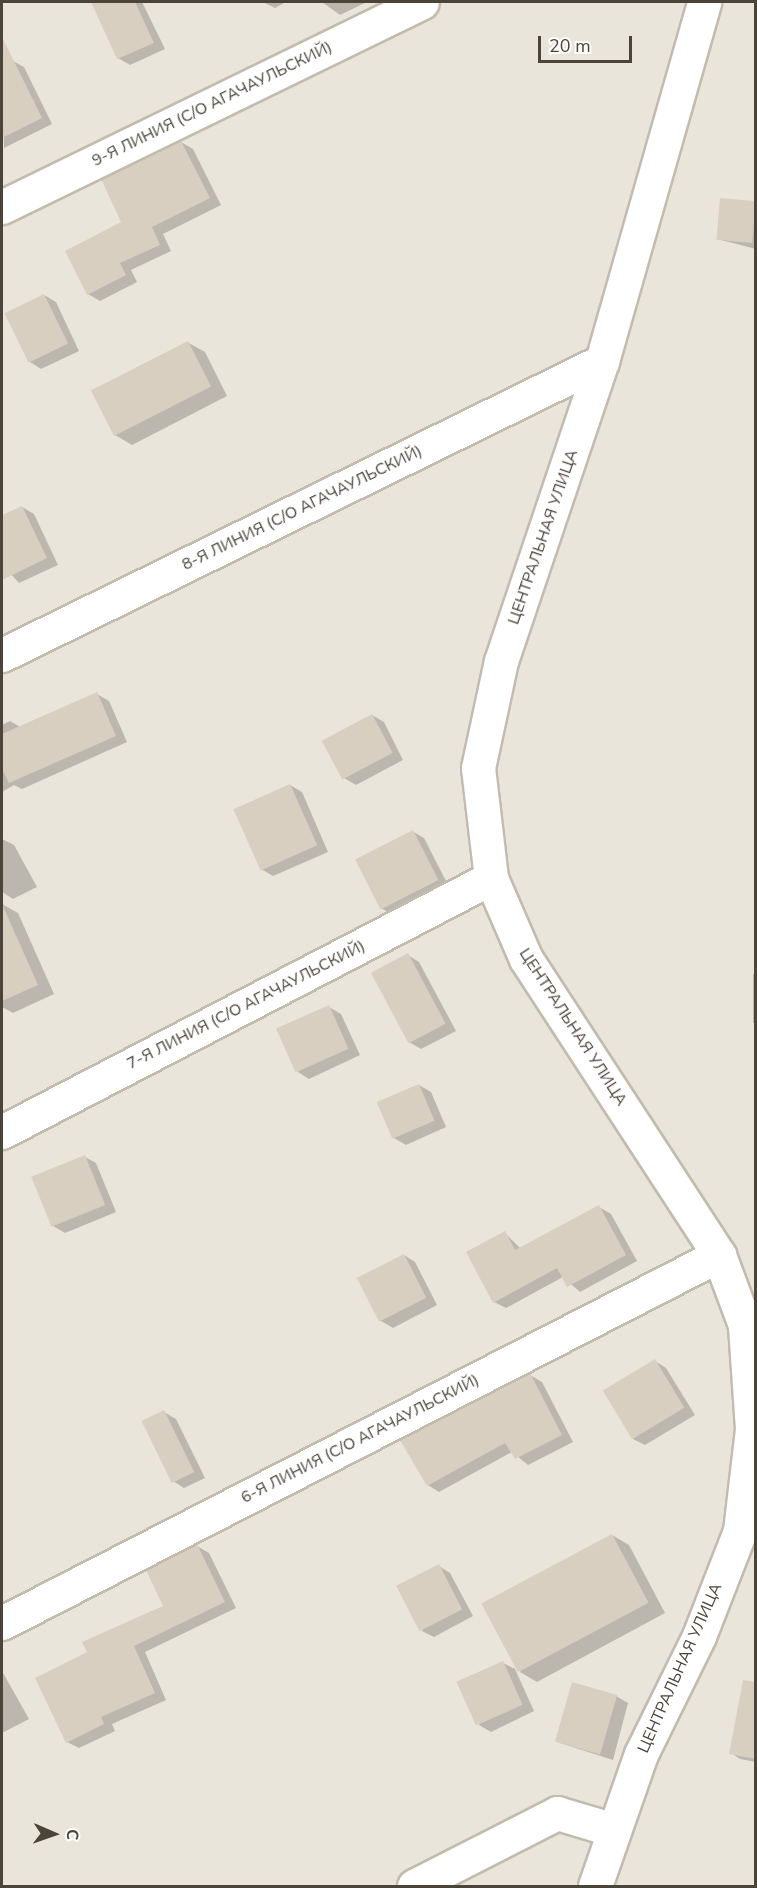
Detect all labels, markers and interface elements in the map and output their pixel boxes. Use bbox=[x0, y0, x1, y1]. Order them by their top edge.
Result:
scale bar bbox=[541, 24, 636, 62]
text: 20 m bbox=[549, 34, 591, 58]
street label: 9-Я ЛИНИЯ (С/О АГАЧАУЛЬСКИЙ) bbox=[89, 37, 335, 171]
street label: 8-Я ЛИНИЯ (С/О АГАЧАУЛЬСКИЙ) bbox=[179, 441, 425, 575]
street label: ЦЕНТРАЛЬНАЯ УЛИЦА bbox=[504, 447, 582, 627]
street label: 7-Я ЛИНИЯ (С/О АГАЧАУЛЬСКИЙ) bbox=[124, 936, 368, 1074]
street label: ЦЕНТРАЛЬНАЯ УЛИЦА bbox=[515, 945, 631, 1109]
street label: 6-Я ЛИНИЯ (С/О АГАЧАУЛЬСКИЙ) bbox=[238, 1370, 482, 1508]
street label: ЦЕНТРАЛЬНАЯ УЛИЦА bbox=[634, 1580, 726, 1756]
north arrow bbox=[24, 1804, 84, 1864]
text: С bbox=[61, 1829, 83, 1840]

